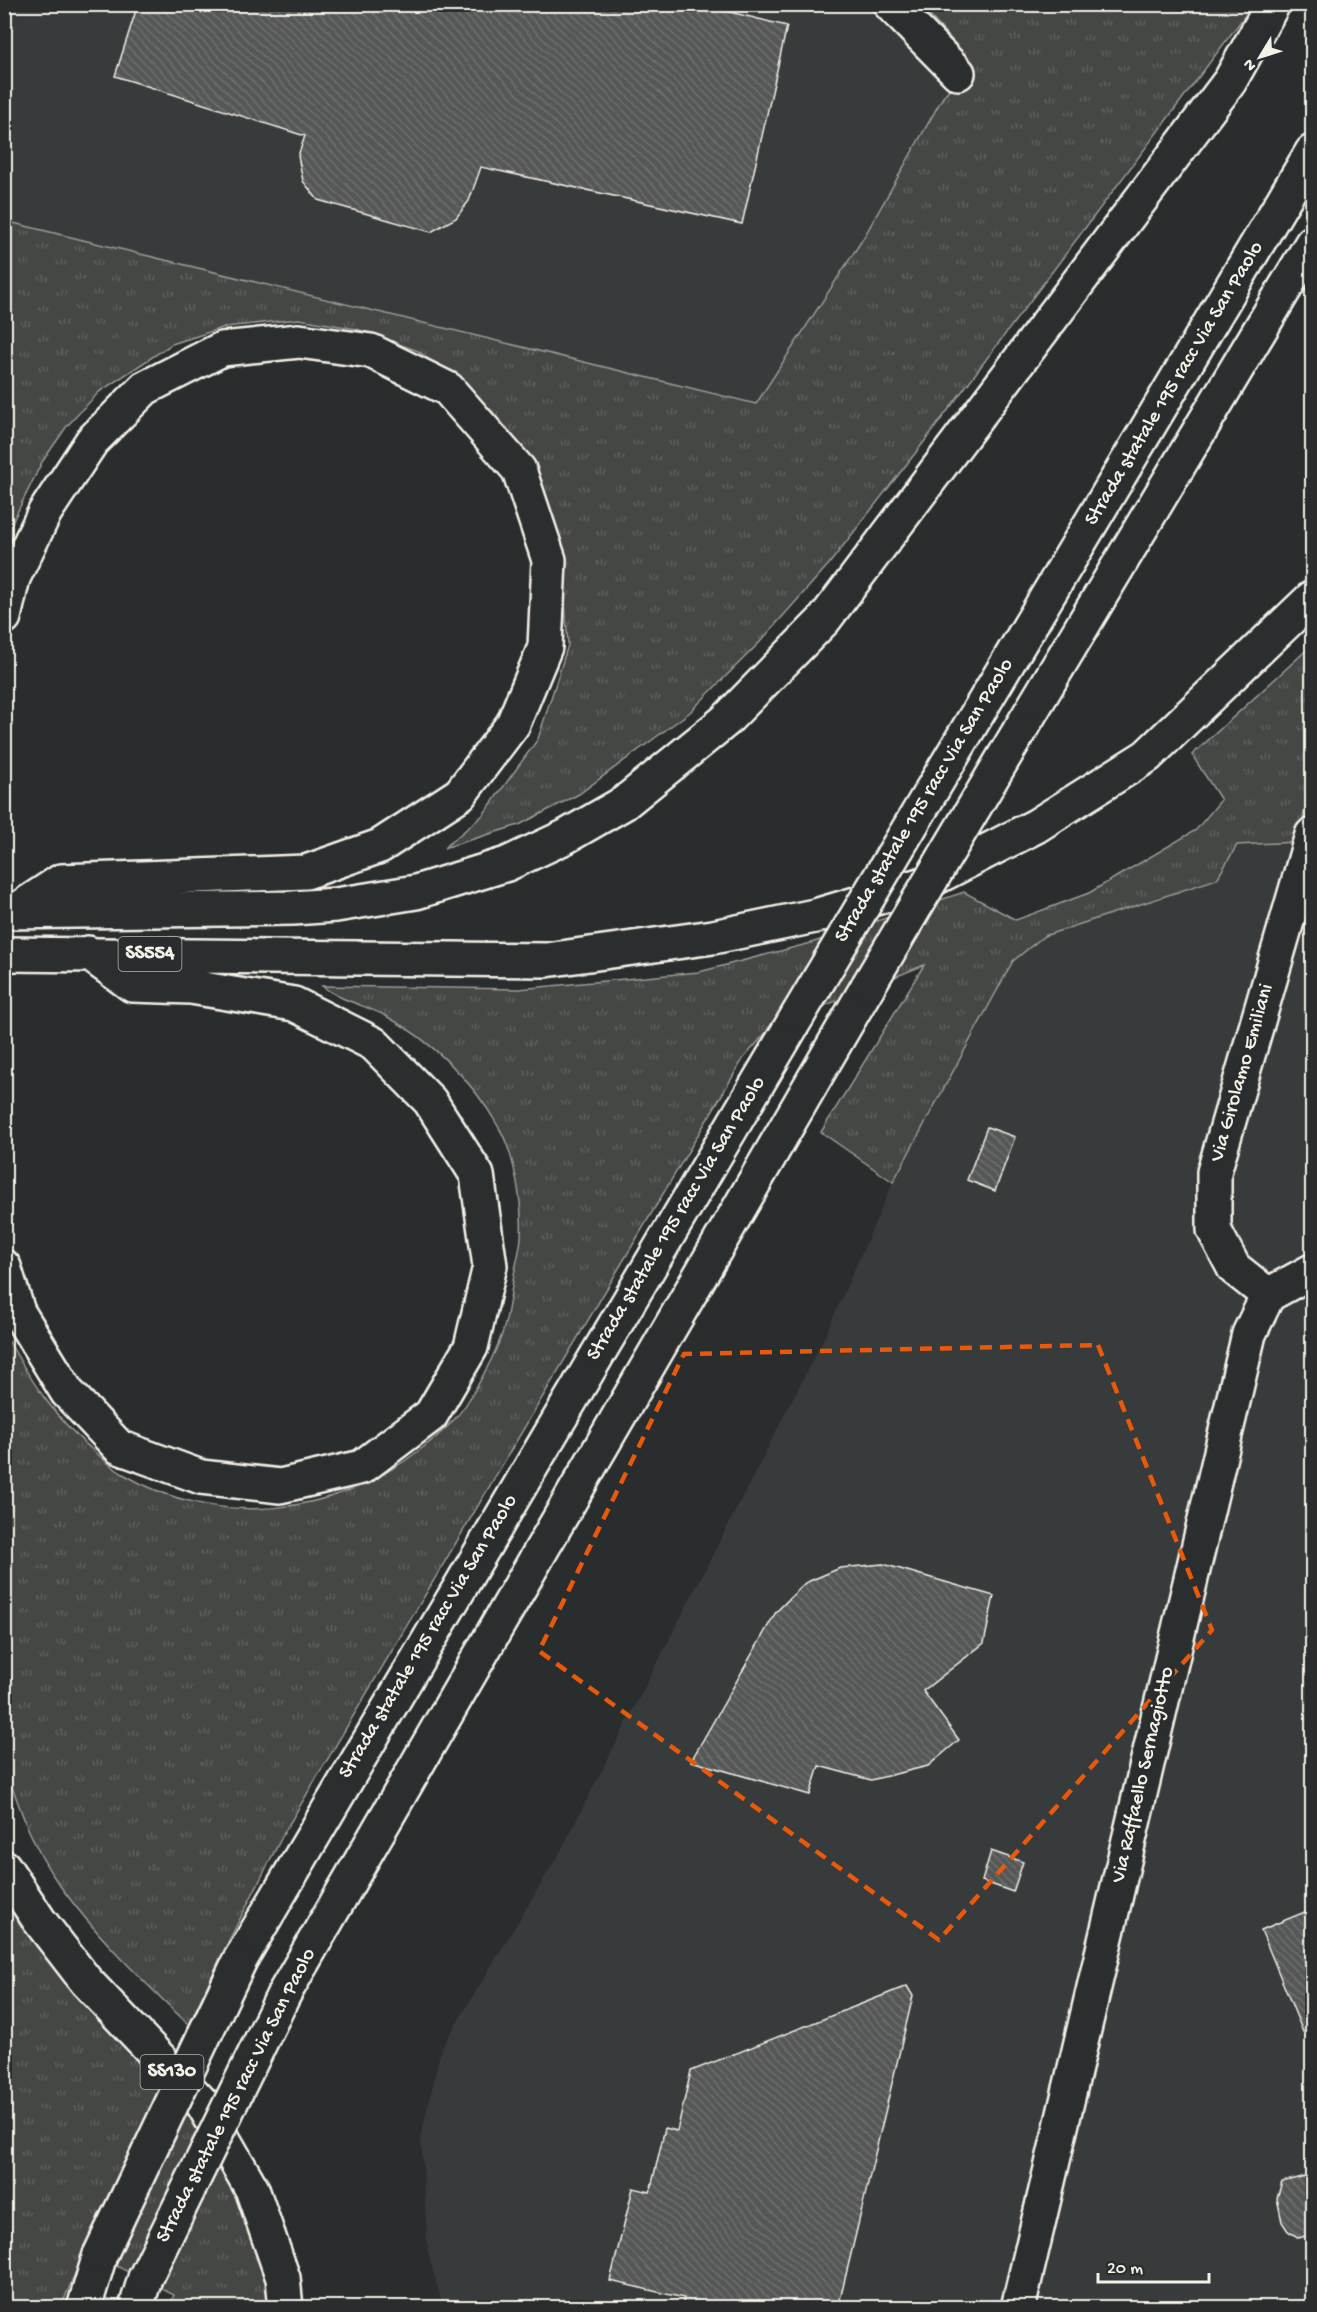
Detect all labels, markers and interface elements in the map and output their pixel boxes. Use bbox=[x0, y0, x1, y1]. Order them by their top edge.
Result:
north arrow bbox=[1230, 27, 1290, 87]
text: N bbox=[1240, 54, 1262, 74]
street label: Strada statale 195 racc Via San Paolo bbox=[1080, 237, 1270, 531]
street label: Strada statale 195 racc Via San Paolo bbox=[830, 654, 1020, 948]
road number: SS554 bbox=[118, 937, 182, 971]
street label: Via Girolamo Emiliani bbox=[1205, 981, 1280, 1166]
street label: Strada statale 195 racc Via San Paolo bbox=[582, 1072, 772, 1366]
street label: Strada statale 195 racc Via San Paolo bbox=[334, 1490, 524, 1784]
street label: Via Raffaello Sernagiotto bbox=[1107, 1664, 1181, 1887]
street label: Strada statale 195 racc Via San Paolo bbox=[152, 1944, 322, 2247]
road number: SS130 bbox=[140, 2055, 204, 2089]
scale bar bbox=[1098, 2246, 1209, 2284]
text: 20 m bbox=[1107, 2259, 1143, 2280]

